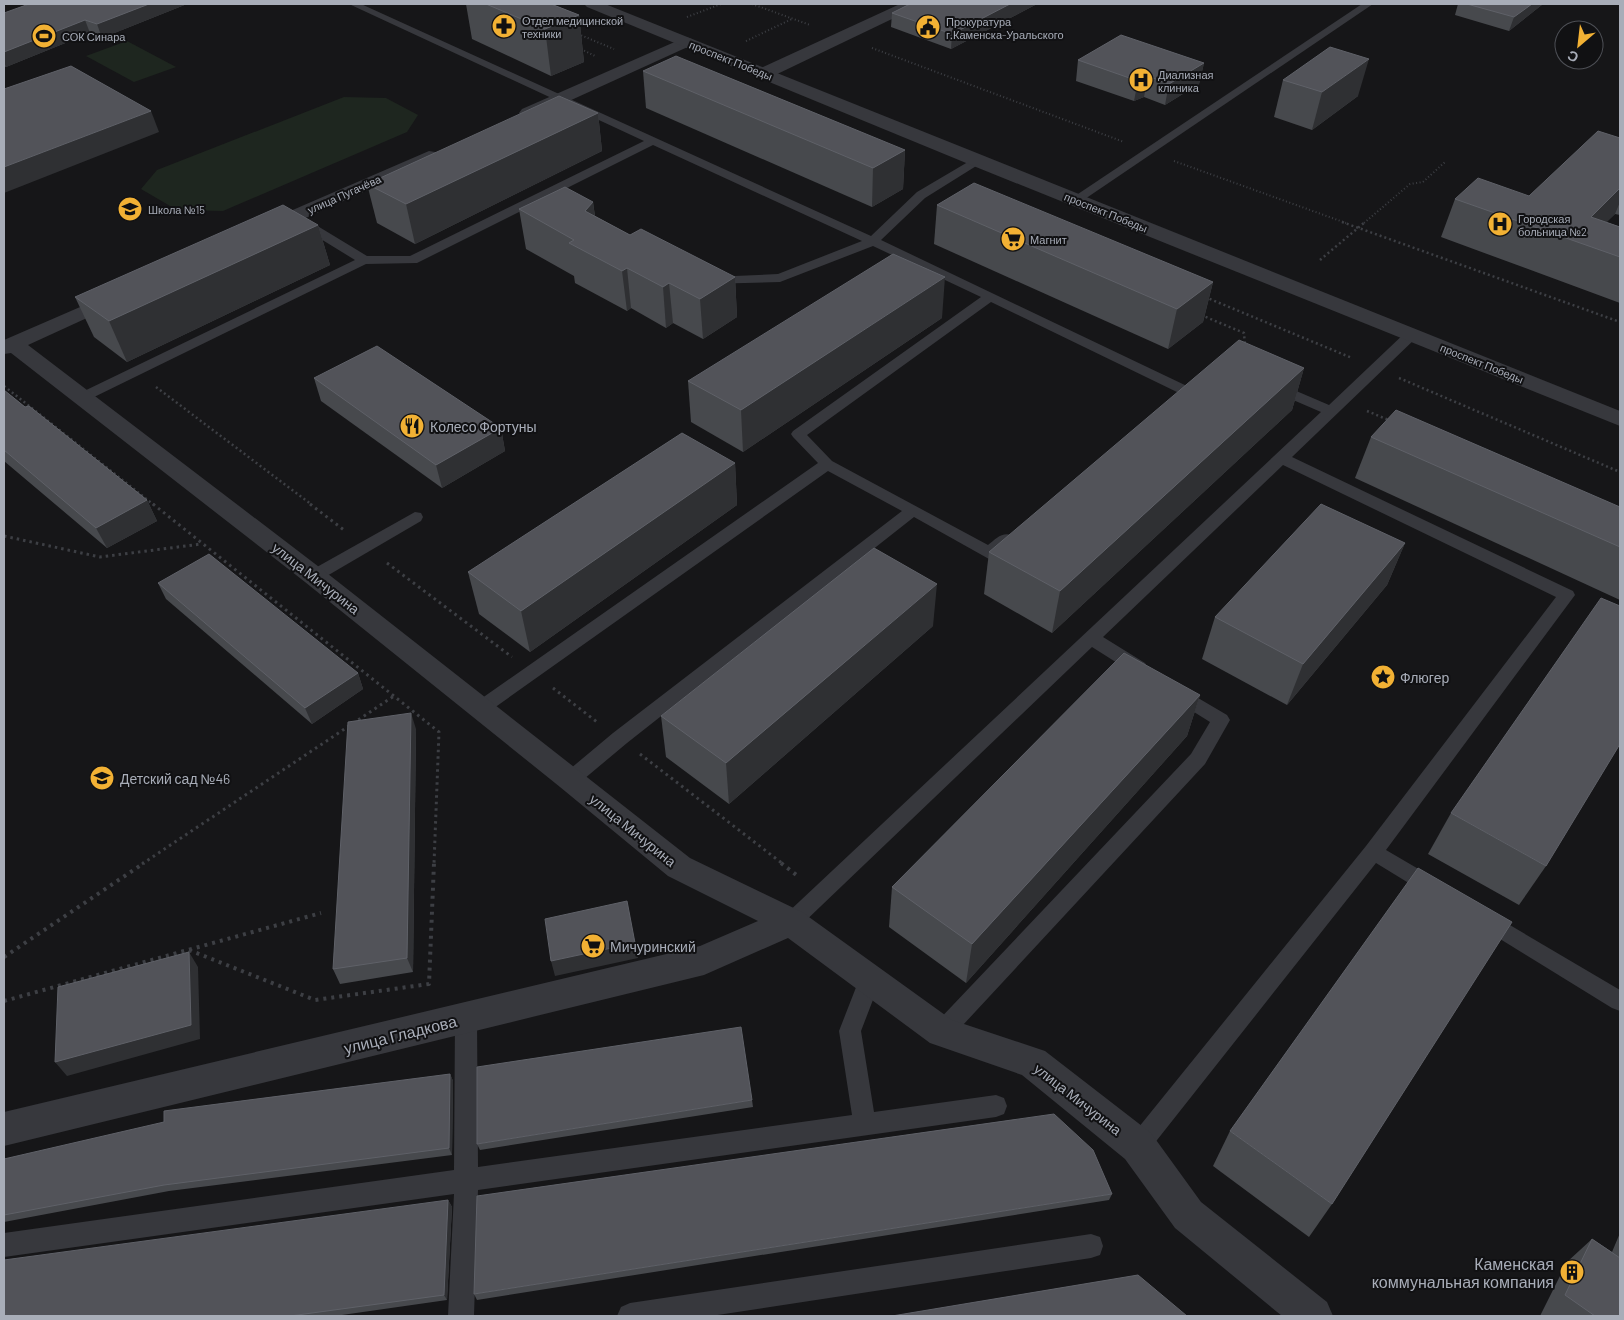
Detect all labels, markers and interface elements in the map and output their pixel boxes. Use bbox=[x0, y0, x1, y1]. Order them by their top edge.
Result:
pharmacy icon: Отдел медицинской техники bbox=[491, 13, 517, 39]
place label: Отдел медицинской техники bbox=[522, 14, 623, 40]
public building icon: Прокуратура г.Каменска-Уральского bbox=[915, 14, 941, 40]
place label: Прокуратура г.Каменска-Уральского bbox=[946, 15, 1064, 41]
north arrow bbox=[1554, 20, 1604, 70]
sports icon: СОК Синара bbox=[31, 23, 57, 49]
place label: СОК Синара bbox=[62, 30, 126, 43]
street label: проспект Победы bbox=[688, 37, 774, 83]
text: С bbox=[1564, 47, 1581, 67]
hospital icon: Диализная клиника bbox=[1128, 67, 1154, 93]
place label: Диализная клиника bbox=[1158, 68, 1214, 94]
street label: улица Пугачёва bbox=[305, 172, 384, 216]
street label: проспект Победы bbox=[1063, 189, 1149, 235]
school or university icon: Школа №15 bbox=[117, 196, 143, 222]
place label: Школа №15 bbox=[148, 203, 205, 216]
hospital icon: Городская больница №2 bbox=[1487, 211, 1513, 237]
place label: Городская больница №2 bbox=[1518, 212, 1587, 238]
supermarket icon: Магнит bbox=[1000, 226, 1026, 252]
place label: Магнит bbox=[1030, 233, 1067, 246]
street label: проспект Победы bbox=[1439, 340, 1525, 386]
restaurant icon: Колесо Фортуны bbox=[399, 413, 425, 439]
place label: Колесо Фортуны bbox=[430, 418, 537, 435]
street label: улица Мичурина bbox=[269, 539, 363, 617]
place icon: Флюгер bbox=[1370, 664, 1396, 690]
place label: Флюгер bbox=[1400, 669, 1449, 686]
school or university icon: Детский сад №46 bbox=[89, 765, 115, 791]
place label: Детский сад №46 bbox=[120, 770, 230, 787]
street label: улица Мичурина bbox=[586, 790, 680, 870]
supermarket icon: Мичуринский bbox=[580, 933, 606, 959]
place label: Мичуринский bbox=[610, 938, 696, 955]
street label: улица Гладкова bbox=[342, 1011, 459, 1057]
street label: улица Мичурина bbox=[1031, 1060, 1125, 1138]
place label: Каменская коммунальная компания bbox=[1372, 1254, 1554, 1291]
building icon: Каменская коммунальная компания bbox=[1559, 1259, 1585, 1285]

